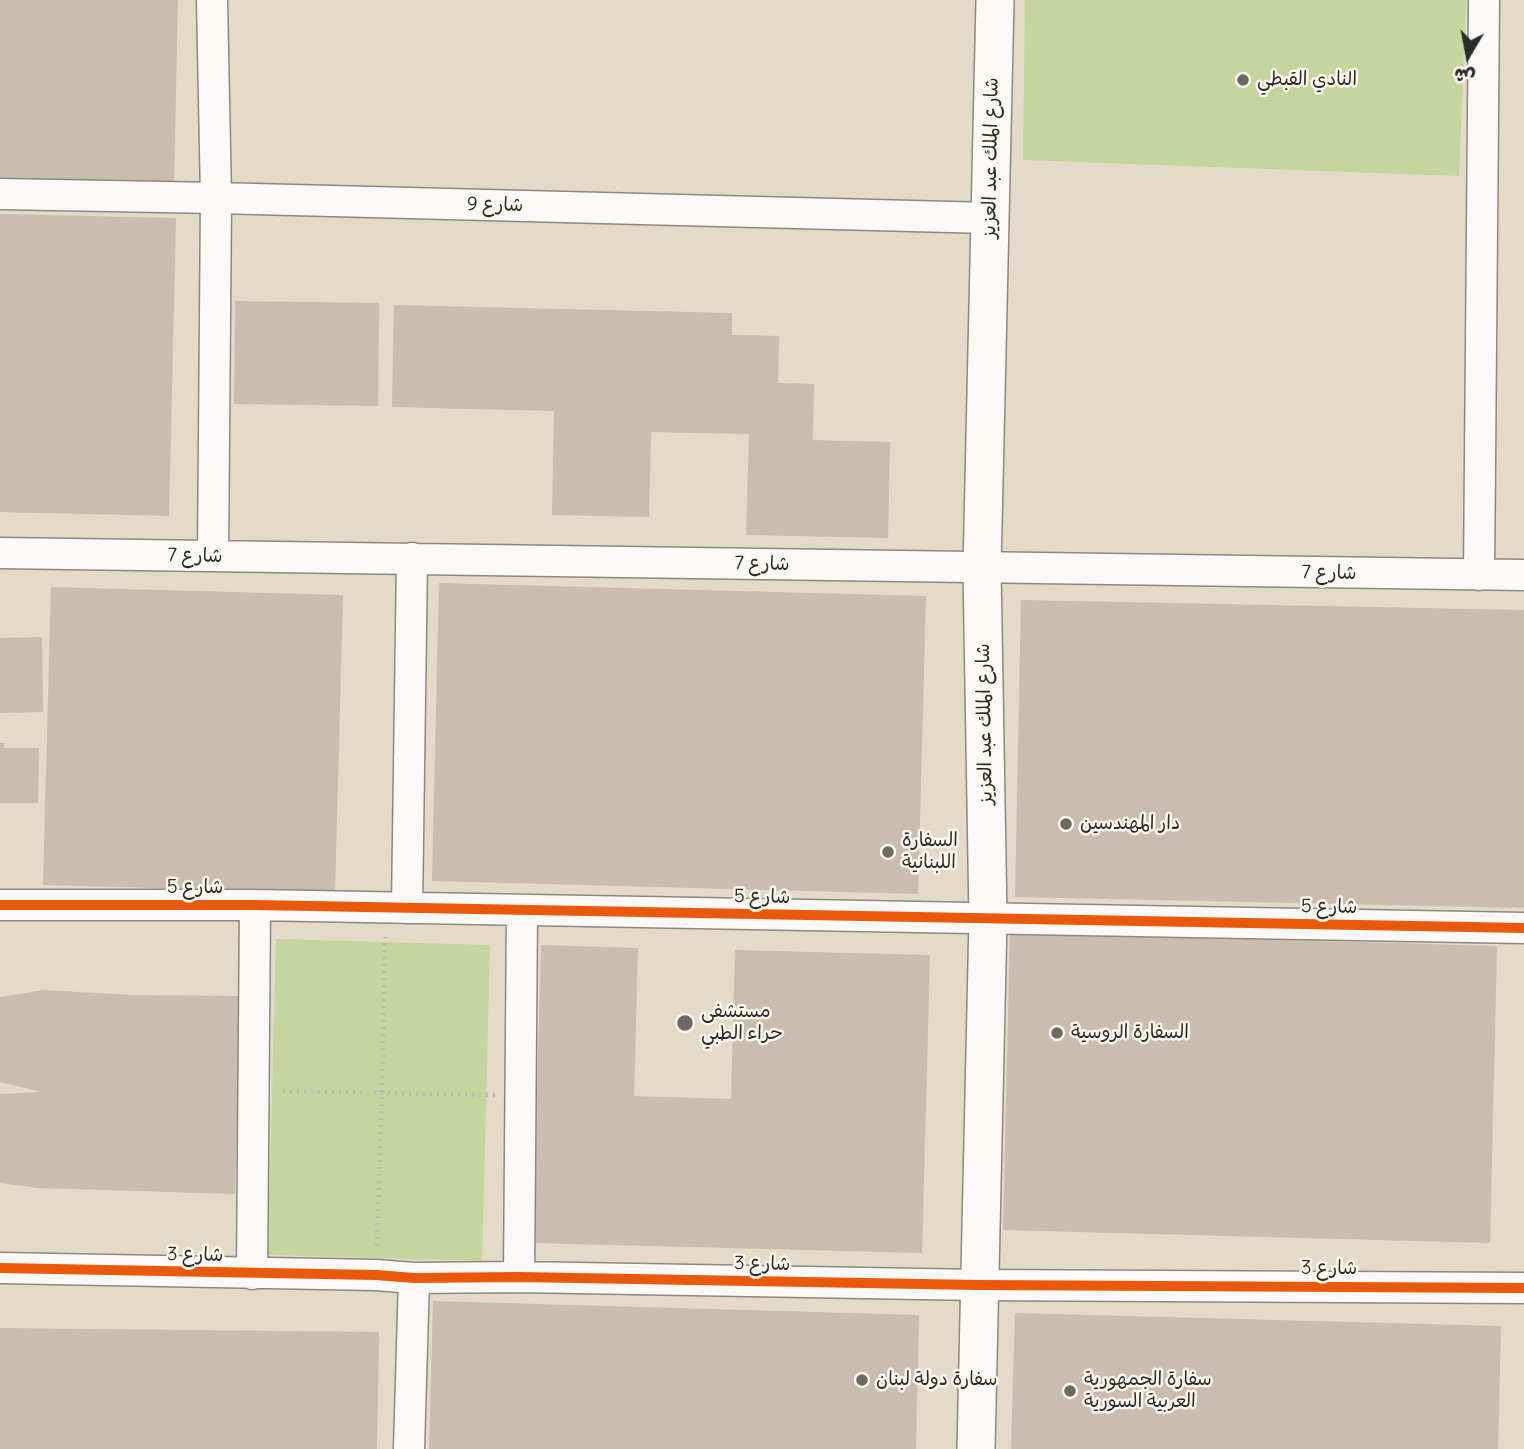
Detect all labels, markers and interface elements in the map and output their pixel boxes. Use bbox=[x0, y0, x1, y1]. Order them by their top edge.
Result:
north arrow bbox=[1433, 21, 1503, 91]
text: ش bbox=[1452, 63, 1477, 90]
place label: النادي القبطي bbox=[1257, 69, 1357, 91]
marker: النادي القبطي bbox=[1235, 72, 1251, 88]
street label: شارع الملك عبد العزيز bbox=[978, 77, 1004, 239]
street label: شارع 9 bbox=[467, 193, 523, 217]
street label: شارع 7 bbox=[167, 544, 223, 568]
street label: شارع 7 bbox=[734, 552, 790, 576]
street label: شارع 7 bbox=[1301, 561, 1357, 585]
street label: شارع الملك عبد العزيز bbox=[972, 643, 998, 805]
place label: دار المهندسين bbox=[1080, 813, 1180, 835]
marker: دار المهندسين bbox=[1058, 816, 1074, 832]
place label: السفارة اللبنانية bbox=[902, 830, 958, 874]
marker: السفارة اللبنانية bbox=[880, 844, 896, 860]
street label: شارع 5 bbox=[167, 877, 223, 899]
street label: شارع 5 bbox=[734, 885, 790, 909]
street label: شارع 5 bbox=[1301, 895, 1357, 919]
place label: مستشفى حراء الطبي bbox=[701, 1001, 782, 1045]
marker: مستشفى حراء الطبي bbox=[675, 1013, 695, 1033]
place label: السفارة الروسية bbox=[1071, 1022, 1189, 1044]
marker: السفارة الروسية bbox=[1049, 1025, 1065, 1041]
street label: شارع 3 bbox=[167, 1243, 223, 1267]
street label: شارع 3 bbox=[734, 1252, 790, 1276]
street label: شارع 3 bbox=[1301, 1258, 1357, 1280]
place label: سفارة دولة لبنان bbox=[876, 1369, 997, 1391]
place label: سفارة الجمهورية العربية السورية bbox=[1084, 1369, 1212, 1413]
marker: سفارة دولة لبنان bbox=[854, 1372, 870, 1388]
marker: سفارة الجمهورية العربية السورية bbox=[1062, 1383, 1078, 1399]

